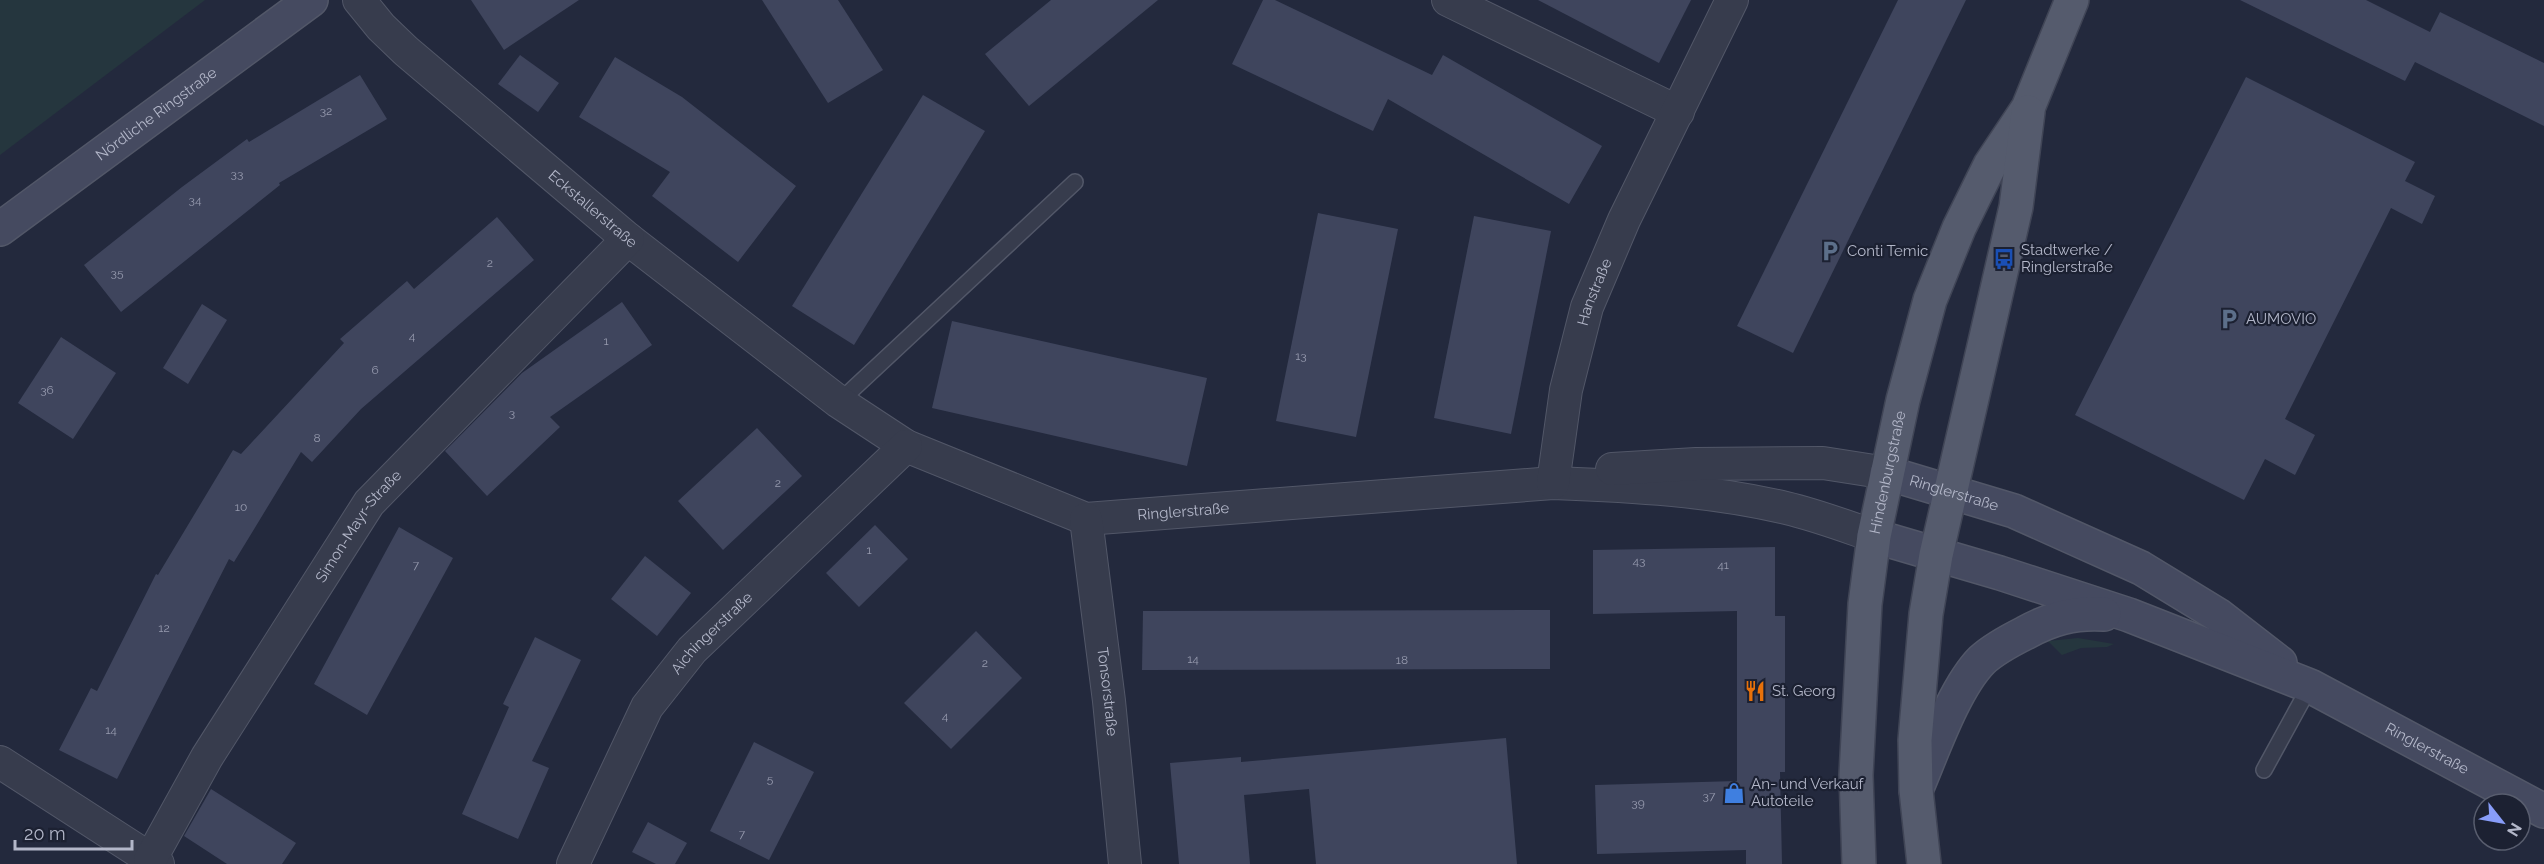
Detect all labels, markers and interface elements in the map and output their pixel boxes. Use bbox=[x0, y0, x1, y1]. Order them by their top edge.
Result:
street label: Nördliche Ringstraße bbox=[92, 63, 220, 164]
house number: 32 bbox=[320, 104, 332, 118]
street label: Eckstallerstraße bbox=[545, 166, 641, 252]
house number: 33 bbox=[231, 167, 243, 181]
house number: 34 bbox=[189, 193, 202, 207]
parking icon: Conti Temic bbox=[1818, 239, 1842, 263]
place label: Stadtwerke / Ringlerstraße bbox=[2021, 241, 2113, 276]
place label: Conti Temic bbox=[1847, 242, 1928, 260]
bus stop icon: Stadtwerke / Ringlerstraße bbox=[1992, 247, 2016, 271]
house number: 2 bbox=[487, 256, 493, 270]
street label: Hanstraße bbox=[1574, 256, 1616, 328]
house number: 35 bbox=[111, 266, 124, 280]
parking icon: AUMOVIO bbox=[2217, 307, 2241, 331]
place label: AUMOVIO bbox=[2246, 310, 2316, 328]
house number: 4 bbox=[409, 329, 416, 343]
house number: 1 bbox=[603, 334, 609, 348]
house number: 13 bbox=[1295, 349, 1307, 363]
house number: 6 bbox=[371, 363, 379, 377]
house number: 36 bbox=[40, 383, 54, 397]
house number: 3 bbox=[509, 406, 515, 420]
street label: Hindenburgstraße bbox=[1866, 409, 1909, 535]
house number: 8 bbox=[313, 431, 321, 445]
street label: Simon-Mayr-Straße bbox=[312, 466, 405, 586]
street label: Ringlerstraße bbox=[1907, 471, 2001, 515]
house number: 2 bbox=[775, 476, 781, 490]
street label: Ringlerstraße bbox=[1137, 499, 1230, 524]
house number: 10 bbox=[235, 500, 247, 514]
house number: 1 bbox=[866, 543, 872, 557]
house number: 43 bbox=[1633, 554, 1645, 568]
house number: 7 bbox=[413, 558, 420, 572]
house number: 41 bbox=[1717, 558, 1729, 572]
street label: Aichingerstraße bbox=[667, 588, 756, 678]
house number: 12 bbox=[158, 621, 170, 635]
street label: Tonsorstraße bbox=[1093, 646, 1121, 737]
house number: 14 bbox=[1187, 652, 1199, 666]
house number: 18 bbox=[1396, 653, 1408, 667]
house number: 2 bbox=[982, 656, 988, 670]
restaurant icon: St. Georg bbox=[1743, 679, 1767, 703]
place label: St. Georg bbox=[1772, 682, 1835, 700]
house number: 4 bbox=[942, 709, 949, 723]
street label: Ringlerstraße bbox=[2382, 719, 2472, 778]
house number: 14 bbox=[105, 723, 117, 737]
house number: 5 bbox=[767, 772, 774, 786]
place label: An- und Verkauf Autoteile bbox=[1751, 775, 1865, 810]
shop icon: An- und Verkauf Autoteile bbox=[1722, 781, 1746, 805]
house number: 37 bbox=[1703, 789, 1716, 803]
north arrow bbox=[2472, 792, 2532, 852]
house number: 39 bbox=[1631, 796, 1645, 810]
scale bar bbox=[15, 813, 132, 851]
text: N bbox=[2503, 819, 2526, 840]
text: 20 m bbox=[24, 823, 66, 844]
house number: 7 bbox=[739, 827, 746, 841]

